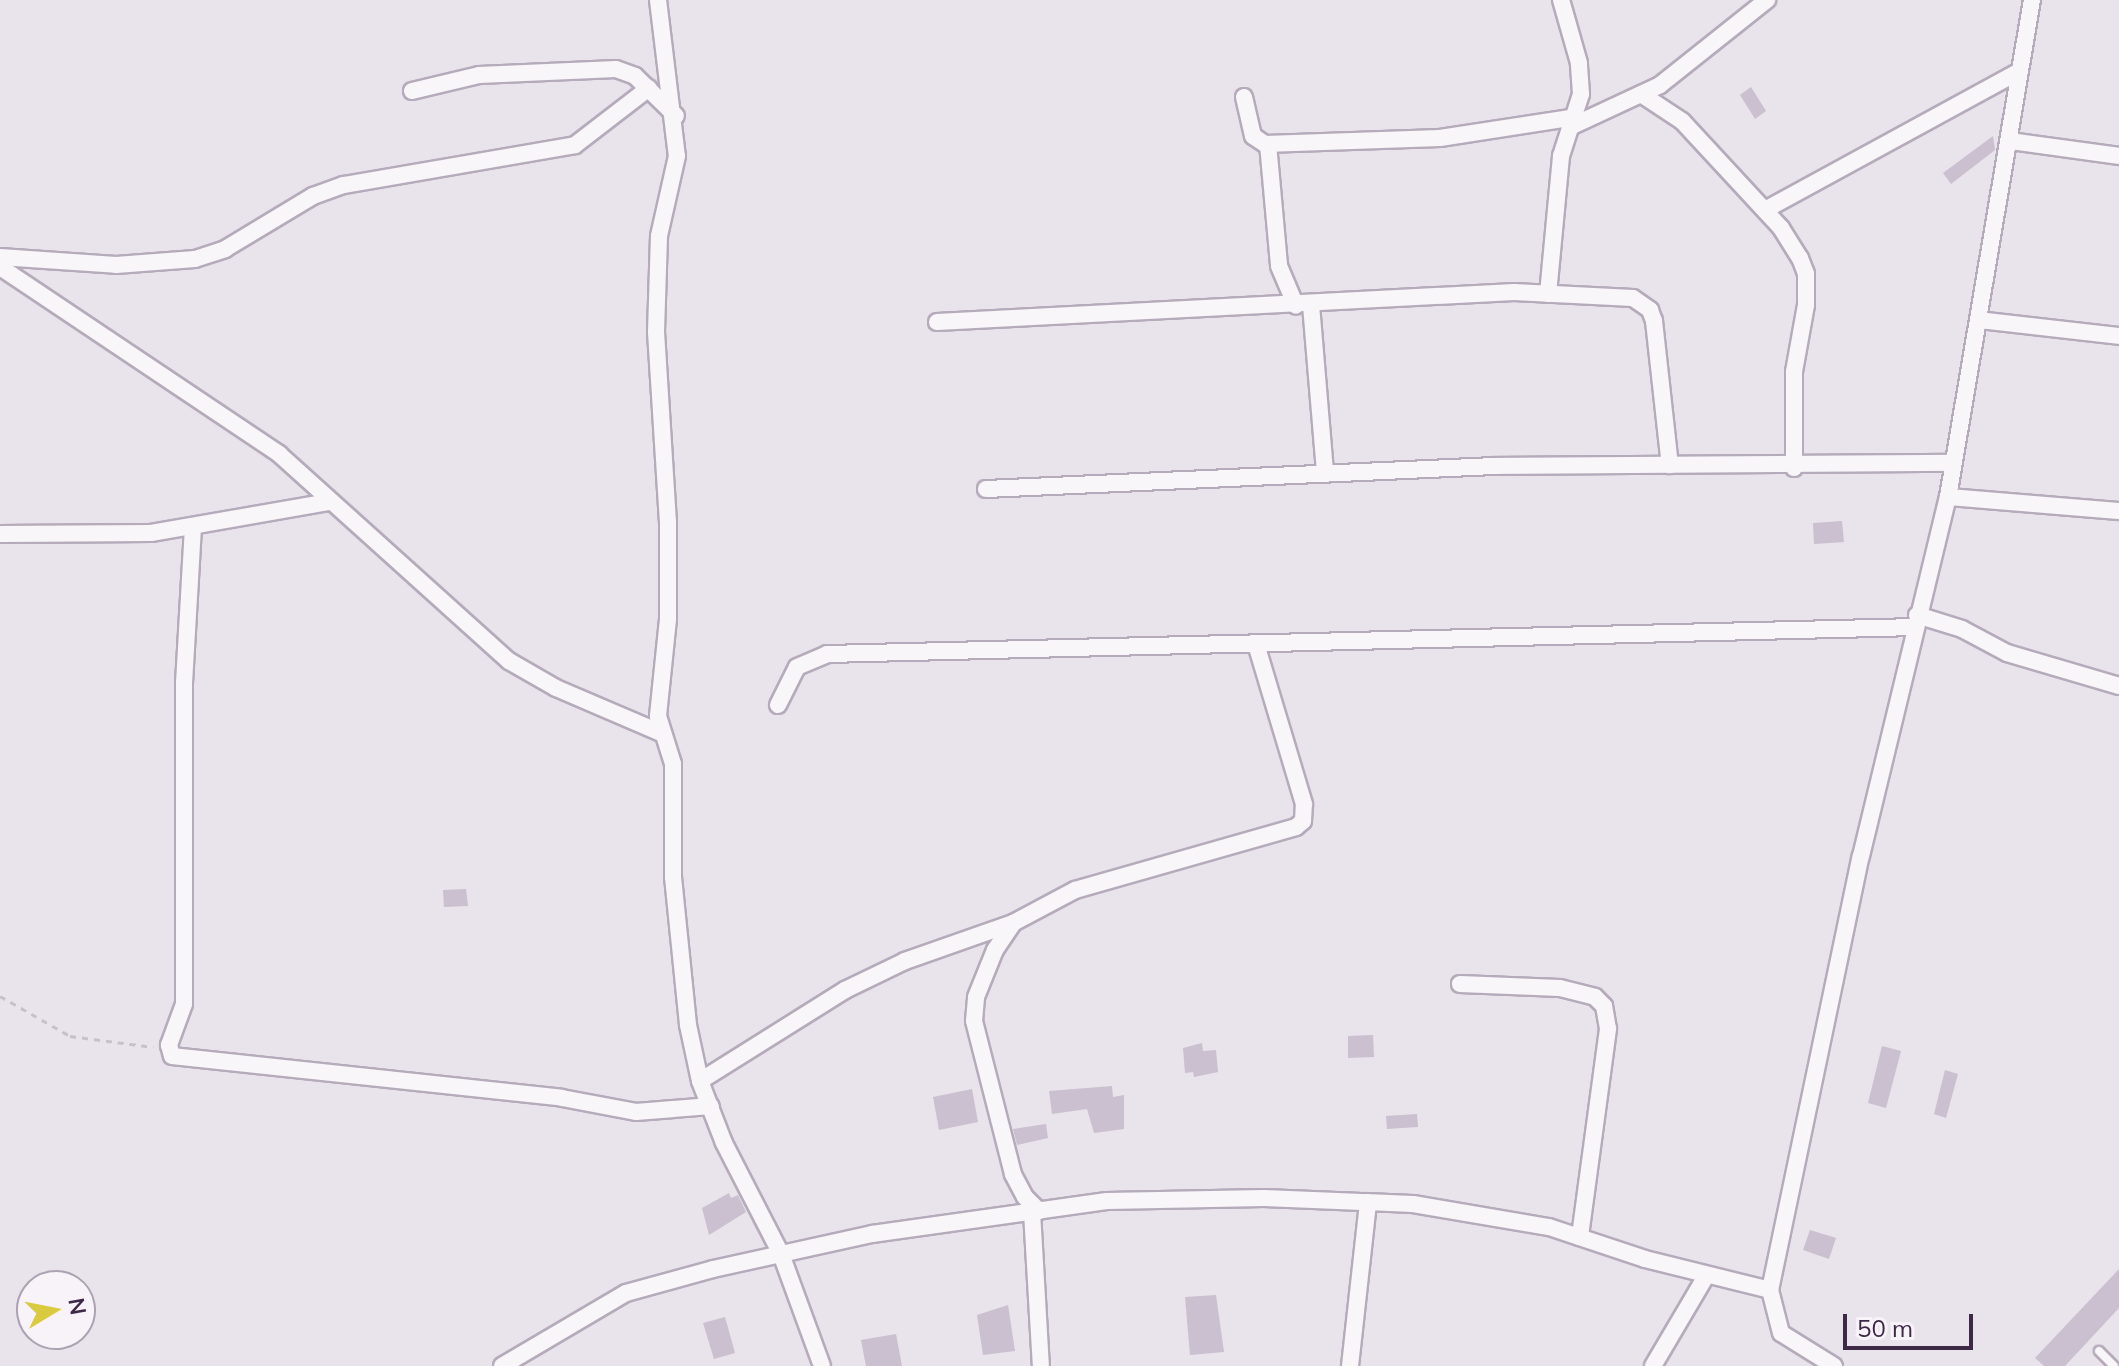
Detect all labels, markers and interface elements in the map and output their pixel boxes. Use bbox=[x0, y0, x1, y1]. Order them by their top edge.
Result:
north arrow bbox=[16, 1270, 96, 1350]
text: N bbox=[62, 1296, 93, 1317]
scale bar bbox=[1847, 1298, 1977, 1348]
text: 50 m bbox=[1857, 1313, 1913, 1343]

